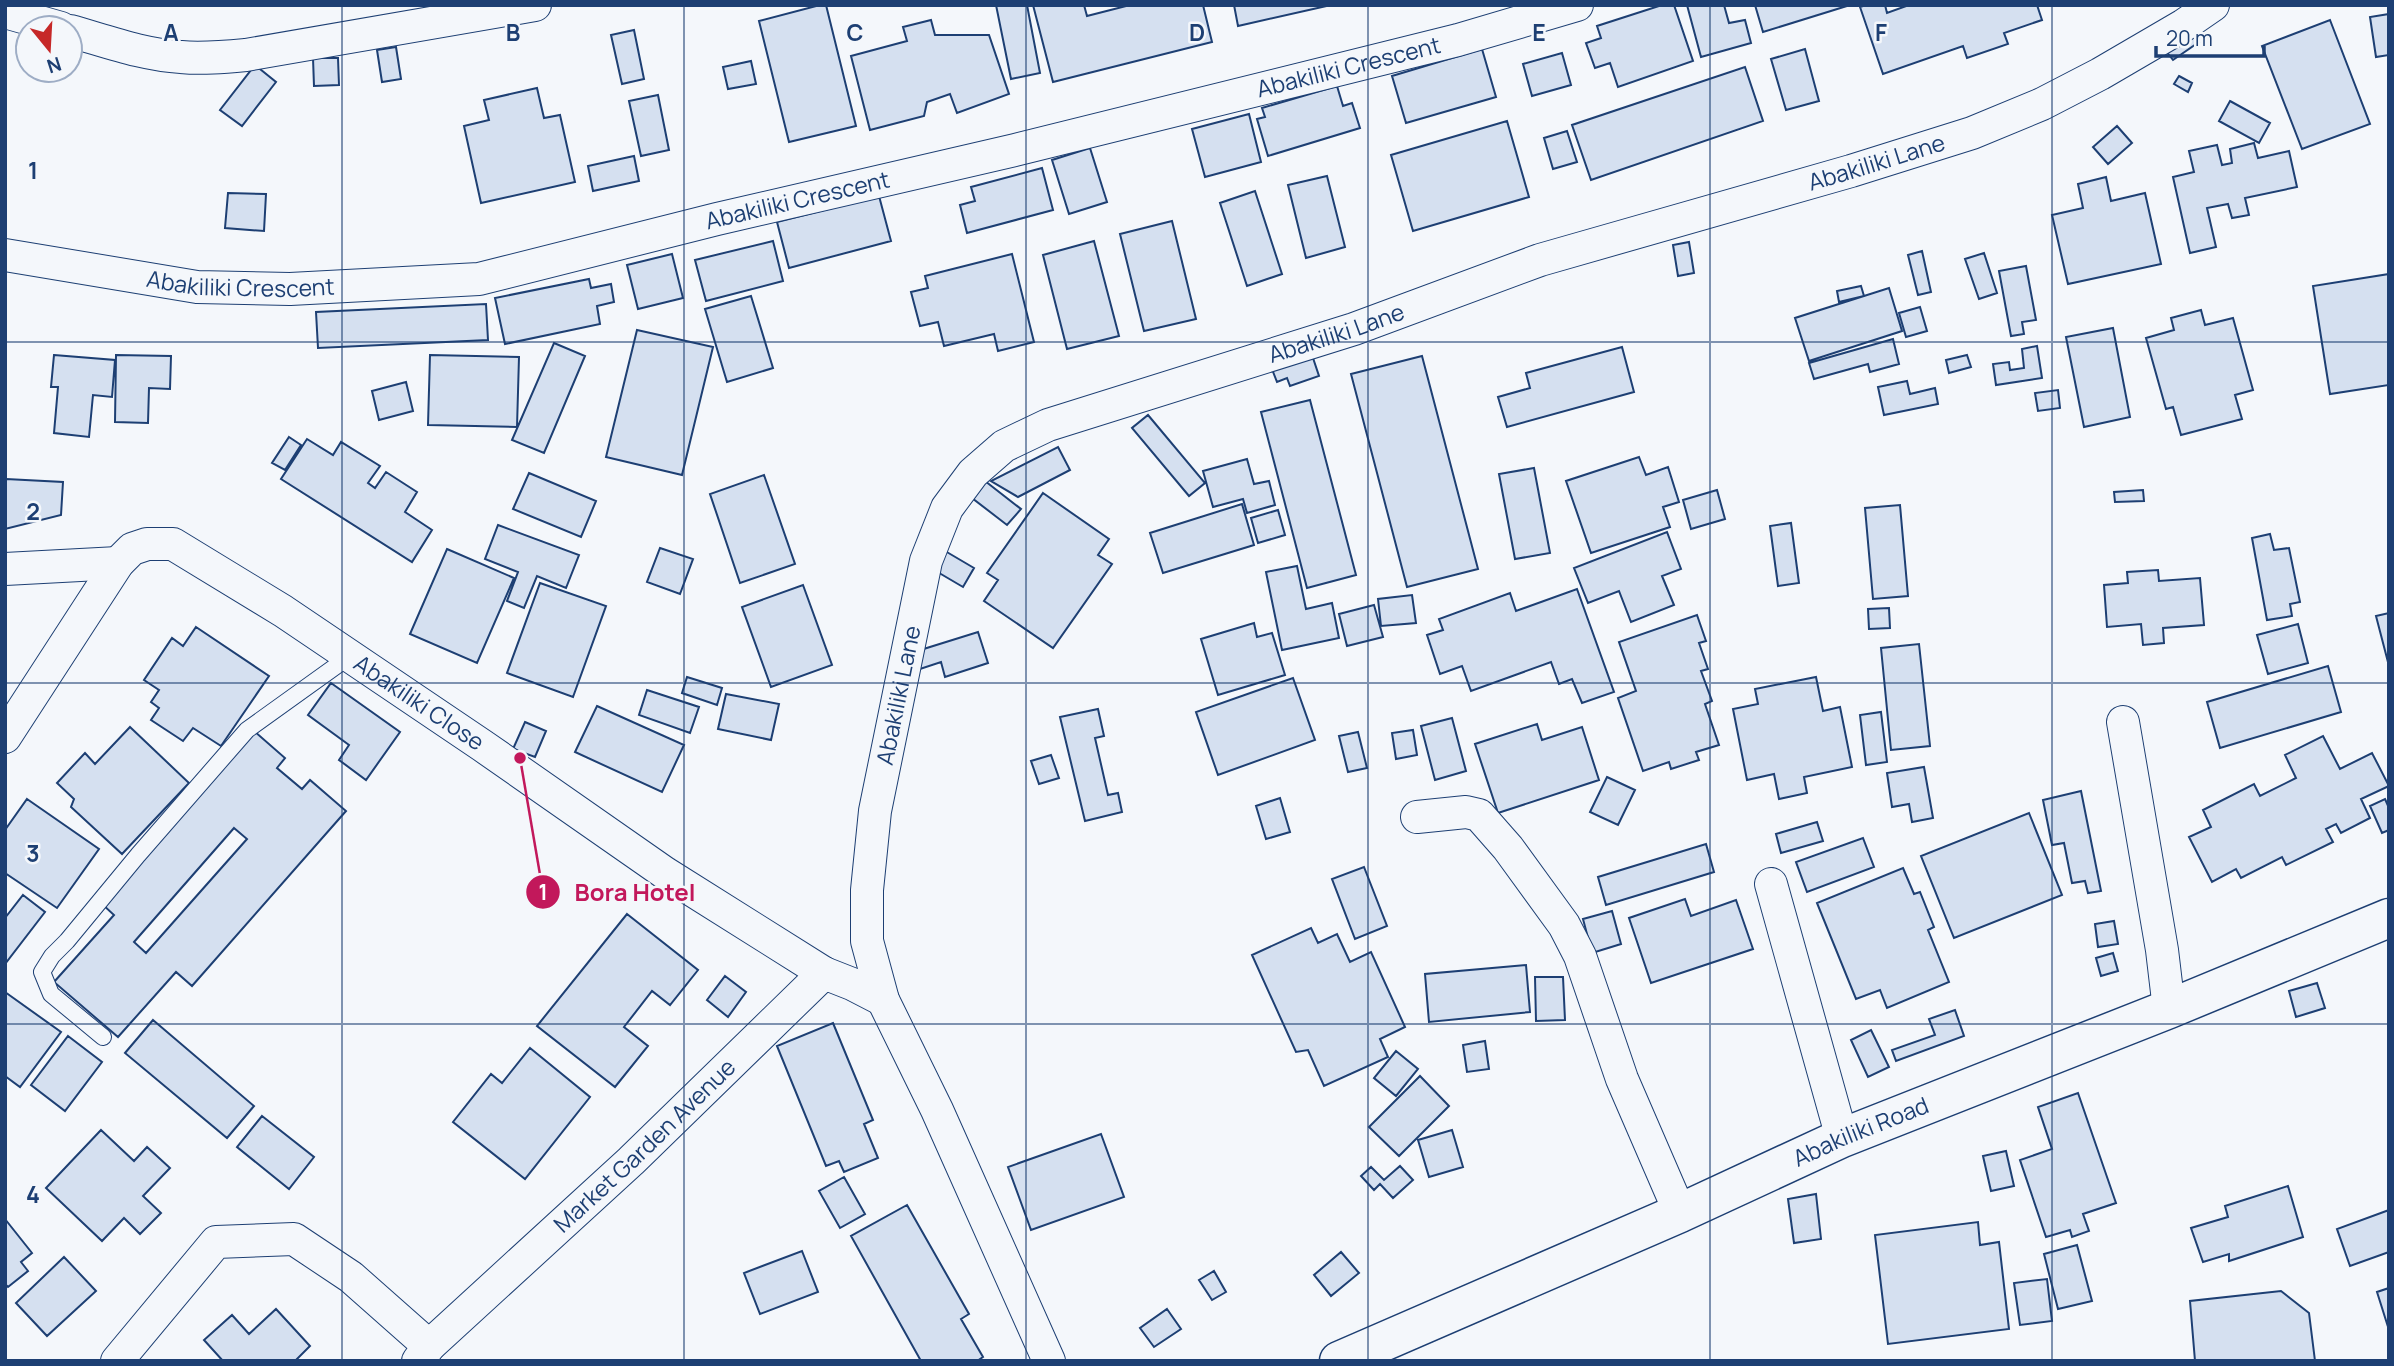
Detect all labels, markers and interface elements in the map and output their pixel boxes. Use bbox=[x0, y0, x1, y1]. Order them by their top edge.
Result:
north arrow bbox=[14, 14, 84, 84]
scale bar bbox=[2156, 14, 2264, 58]
text: A bbox=[163, 16, 179, 48]
text: B bbox=[506, 16, 520, 48]
text: C bbox=[847, 16, 864, 48]
text: D bbox=[1189, 16, 1205, 48]
text: E bbox=[1532, 16, 1546, 48]
text: F bbox=[1875, 16, 1887, 48]
text: 20 m bbox=[2166, 24, 2213, 52]
street label: Abakiliki Crescent bbox=[1253, 28, 1444, 104]
text: N bbox=[44, 51, 65, 80]
street label: Abakiliki Lane bbox=[1804, 126, 1949, 197]
text: 1 bbox=[28, 154, 38, 186]
street label: Abakiliki Crescent bbox=[702, 163, 893, 236]
street label: Abakiliki Crescent bbox=[144, 262, 335, 304]
street label: Abakiliki Lane bbox=[1264, 295, 1408, 370]
text: 2 bbox=[26, 495, 40, 527]
street label: Abakiliki Lane bbox=[868, 623, 927, 768]
street label: Abakiliki Close bbox=[348, 647, 491, 757]
text: 3 bbox=[26, 837, 40, 869]
callout: Bora Hotel bbox=[525, 870, 709, 915]
text: Bora Hotel bbox=[575, 875, 695, 908]
text: 1 bbox=[538, 878, 548, 906]
street label: Market Garden Avenue bbox=[546, 1051, 742, 1239]
street label: Abakiliki Road bbox=[1787, 1088, 1933, 1174]
text: 4 bbox=[26, 1178, 40, 1210]

